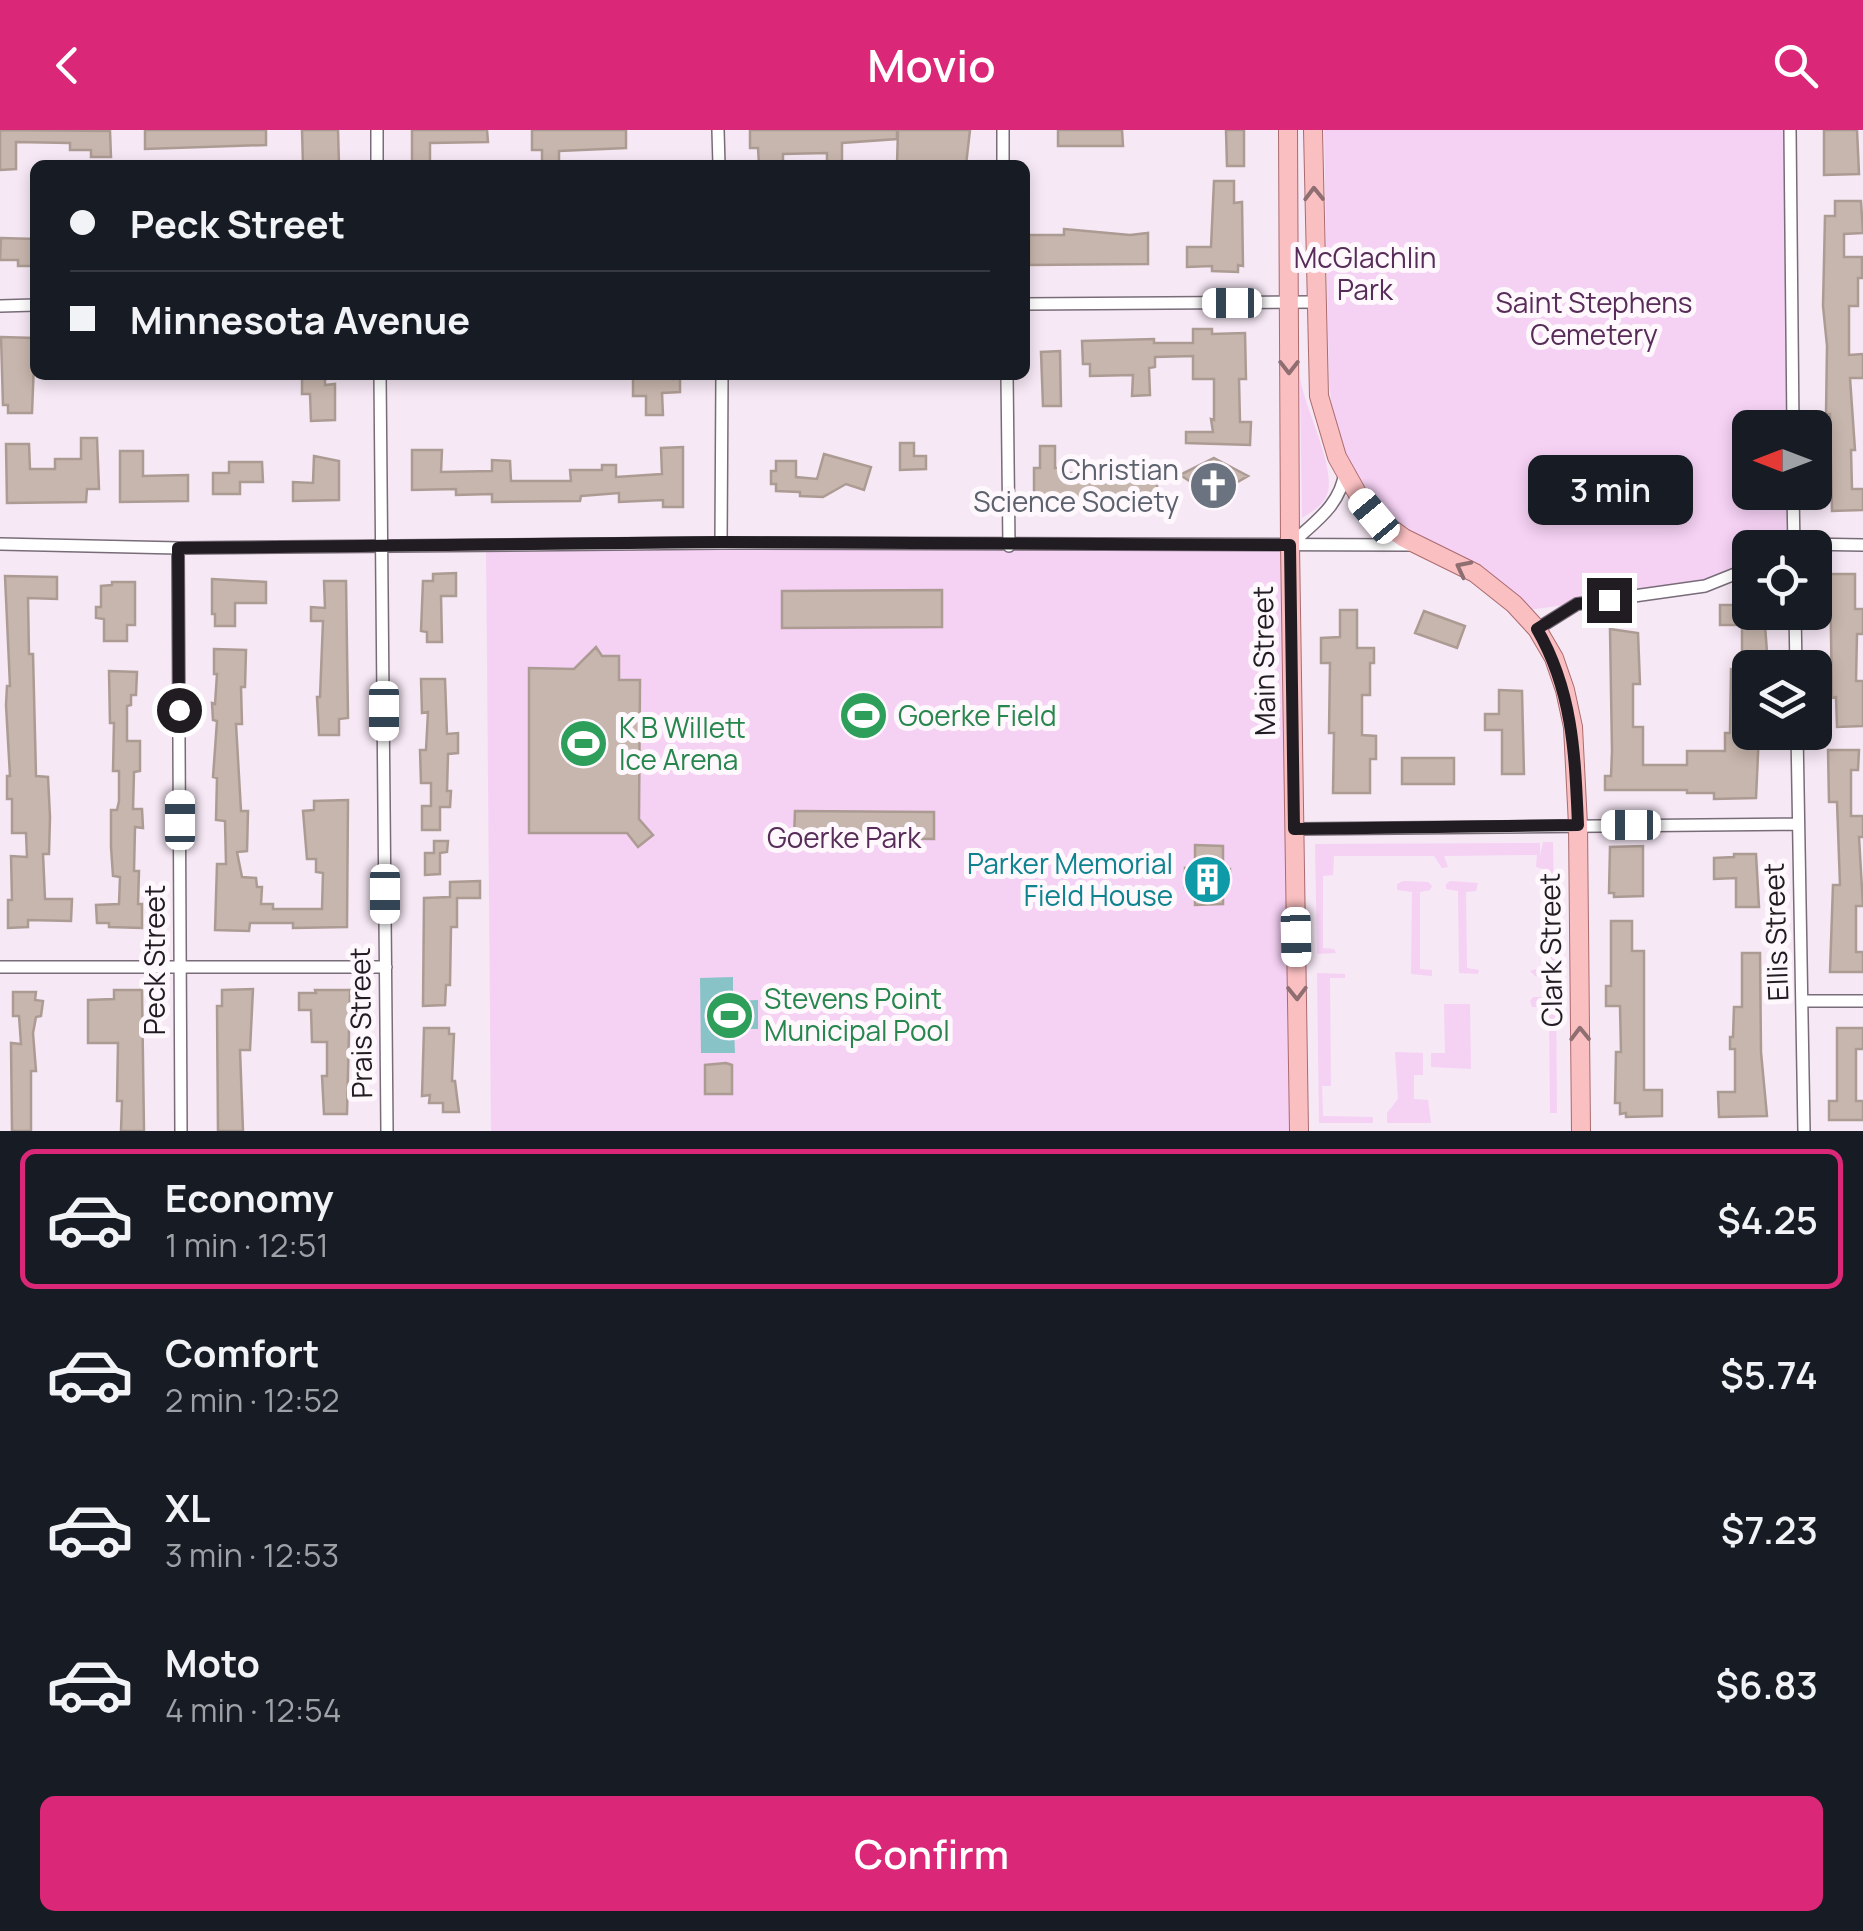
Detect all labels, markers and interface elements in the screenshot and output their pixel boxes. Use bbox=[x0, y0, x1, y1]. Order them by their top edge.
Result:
text: Movio bbox=[867, 34, 996, 96]
icon: back bbox=[40, 38, 95, 93]
icon: search bbox=[1768, 38, 1823, 93]
one-way arrow bbox=[1304, 185, 1325, 201]
text: Peck Street bbox=[130, 197, 345, 249]
park label: McGlachlin Park bbox=[1294, 238, 1436, 308]
park label: Saint Stephens Cemetery bbox=[1495, 283, 1693, 353]
car bbox=[1202, 288, 1262, 318]
text: Minnesota Avenue bbox=[130, 293, 470, 345]
one-way arrow bbox=[1278, 360, 1300, 376]
north arrow bbox=[1732, 410, 1832, 510]
map controls bbox=[1732, 410, 1832, 750]
place label: Christian Science Society bbox=[973, 450, 1179, 520]
callout: 3 min bbox=[1526, 455, 1692, 525]
church icon: Christian Science Society bbox=[1188, 460, 1240, 512]
text: 3 min bbox=[1570, 468, 1651, 512]
car bbox=[1343, 483, 1405, 549]
button: locate bbox=[1732, 530, 1832, 630]
one-way arrow bbox=[1455, 560, 1473, 580]
route end bbox=[1587, 578, 1632, 623]
street label: Main Street bbox=[1243, 586, 1283, 736]
button: layers bbox=[1732, 650, 1832, 750]
car bbox=[369, 681, 399, 741]
route start bbox=[157, 688, 202, 733]
sports icon: Goerke Field bbox=[837, 690, 889, 742]
place label: Goerke Field bbox=[898, 696, 1056, 734]
place label: K B Willett Ice Arena bbox=[619, 708, 746, 778]
sports icon: K B Willett Ice Arena bbox=[558, 718, 610, 770]
car bbox=[165, 790, 195, 850]
car bbox=[1601, 810, 1661, 840]
park label: Goerke Park bbox=[767, 818, 922, 856]
place label: Parker Memorial Field House bbox=[967, 844, 1173, 914]
building icon: Parker Memorial Field House bbox=[1182, 854, 1234, 906]
street label: Ellis Street bbox=[1754, 862, 1796, 1002]
car bbox=[370, 864, 400, 924]
street label: Clark Street bbox=[1530, 873, 1570, 1027]
street label: Peck Street bbox=[135, 885, 173, 1035]
car bbox=[1280, 907, 1312, 967]
street label: Prais Street bbox=[340, 947, 380, 1099]
place label: Stevens Point Municipal Pool bbox=[764, 979, 950, 1049]
one-way arrow bbox=[1286, 986, 1308, 1001]
sports icon: Stevens Point Municipal Pool bbox=[703, 989, 755, 1041]
one-way arrow bbox=[1569, 1025, 1591, 1040]
text: Economy bbox=[165, 1171, 334, 1223]
icon: car bbox=[45, 1174, 135, 1264]
text: $4.25 bbox=[1717, 1193, 1818, 1245]
text: 1 min · 12:51 bbox=[165, 1223, 329, 1267]
text: Comfort bbox=[165, 1326, 319, 1378]
icon: car bbox=[45, 1329, 135, 1419]
text: $5.74 bbox=[1720, 1348, 1818, 1400]
text: 2 min · 12:52 bbox=[165, 1378, 339, 1422]
text: XL bbox=[165, 1481, 210, 1533]
icon: car bbox=[45, 1484, 135, 1574]
text: $7.23 bbox=[1721, 1503, 1818, 1555]
text: 3 min · 12:53 bbox=[165, 1533, 339, 1577]
text: Moto bbox=[165, 1636, 260, 1688]
icon: car bbox=[45, 1639, 135, 1729]
text: $6.83 bbox=[1716, 1658, 1818, 1710]
text: 4 min · 12:54 bbox=[165, 1688, 342, 1732]
button: Confirm bbox=[40, 1796, 1823, 1911]

